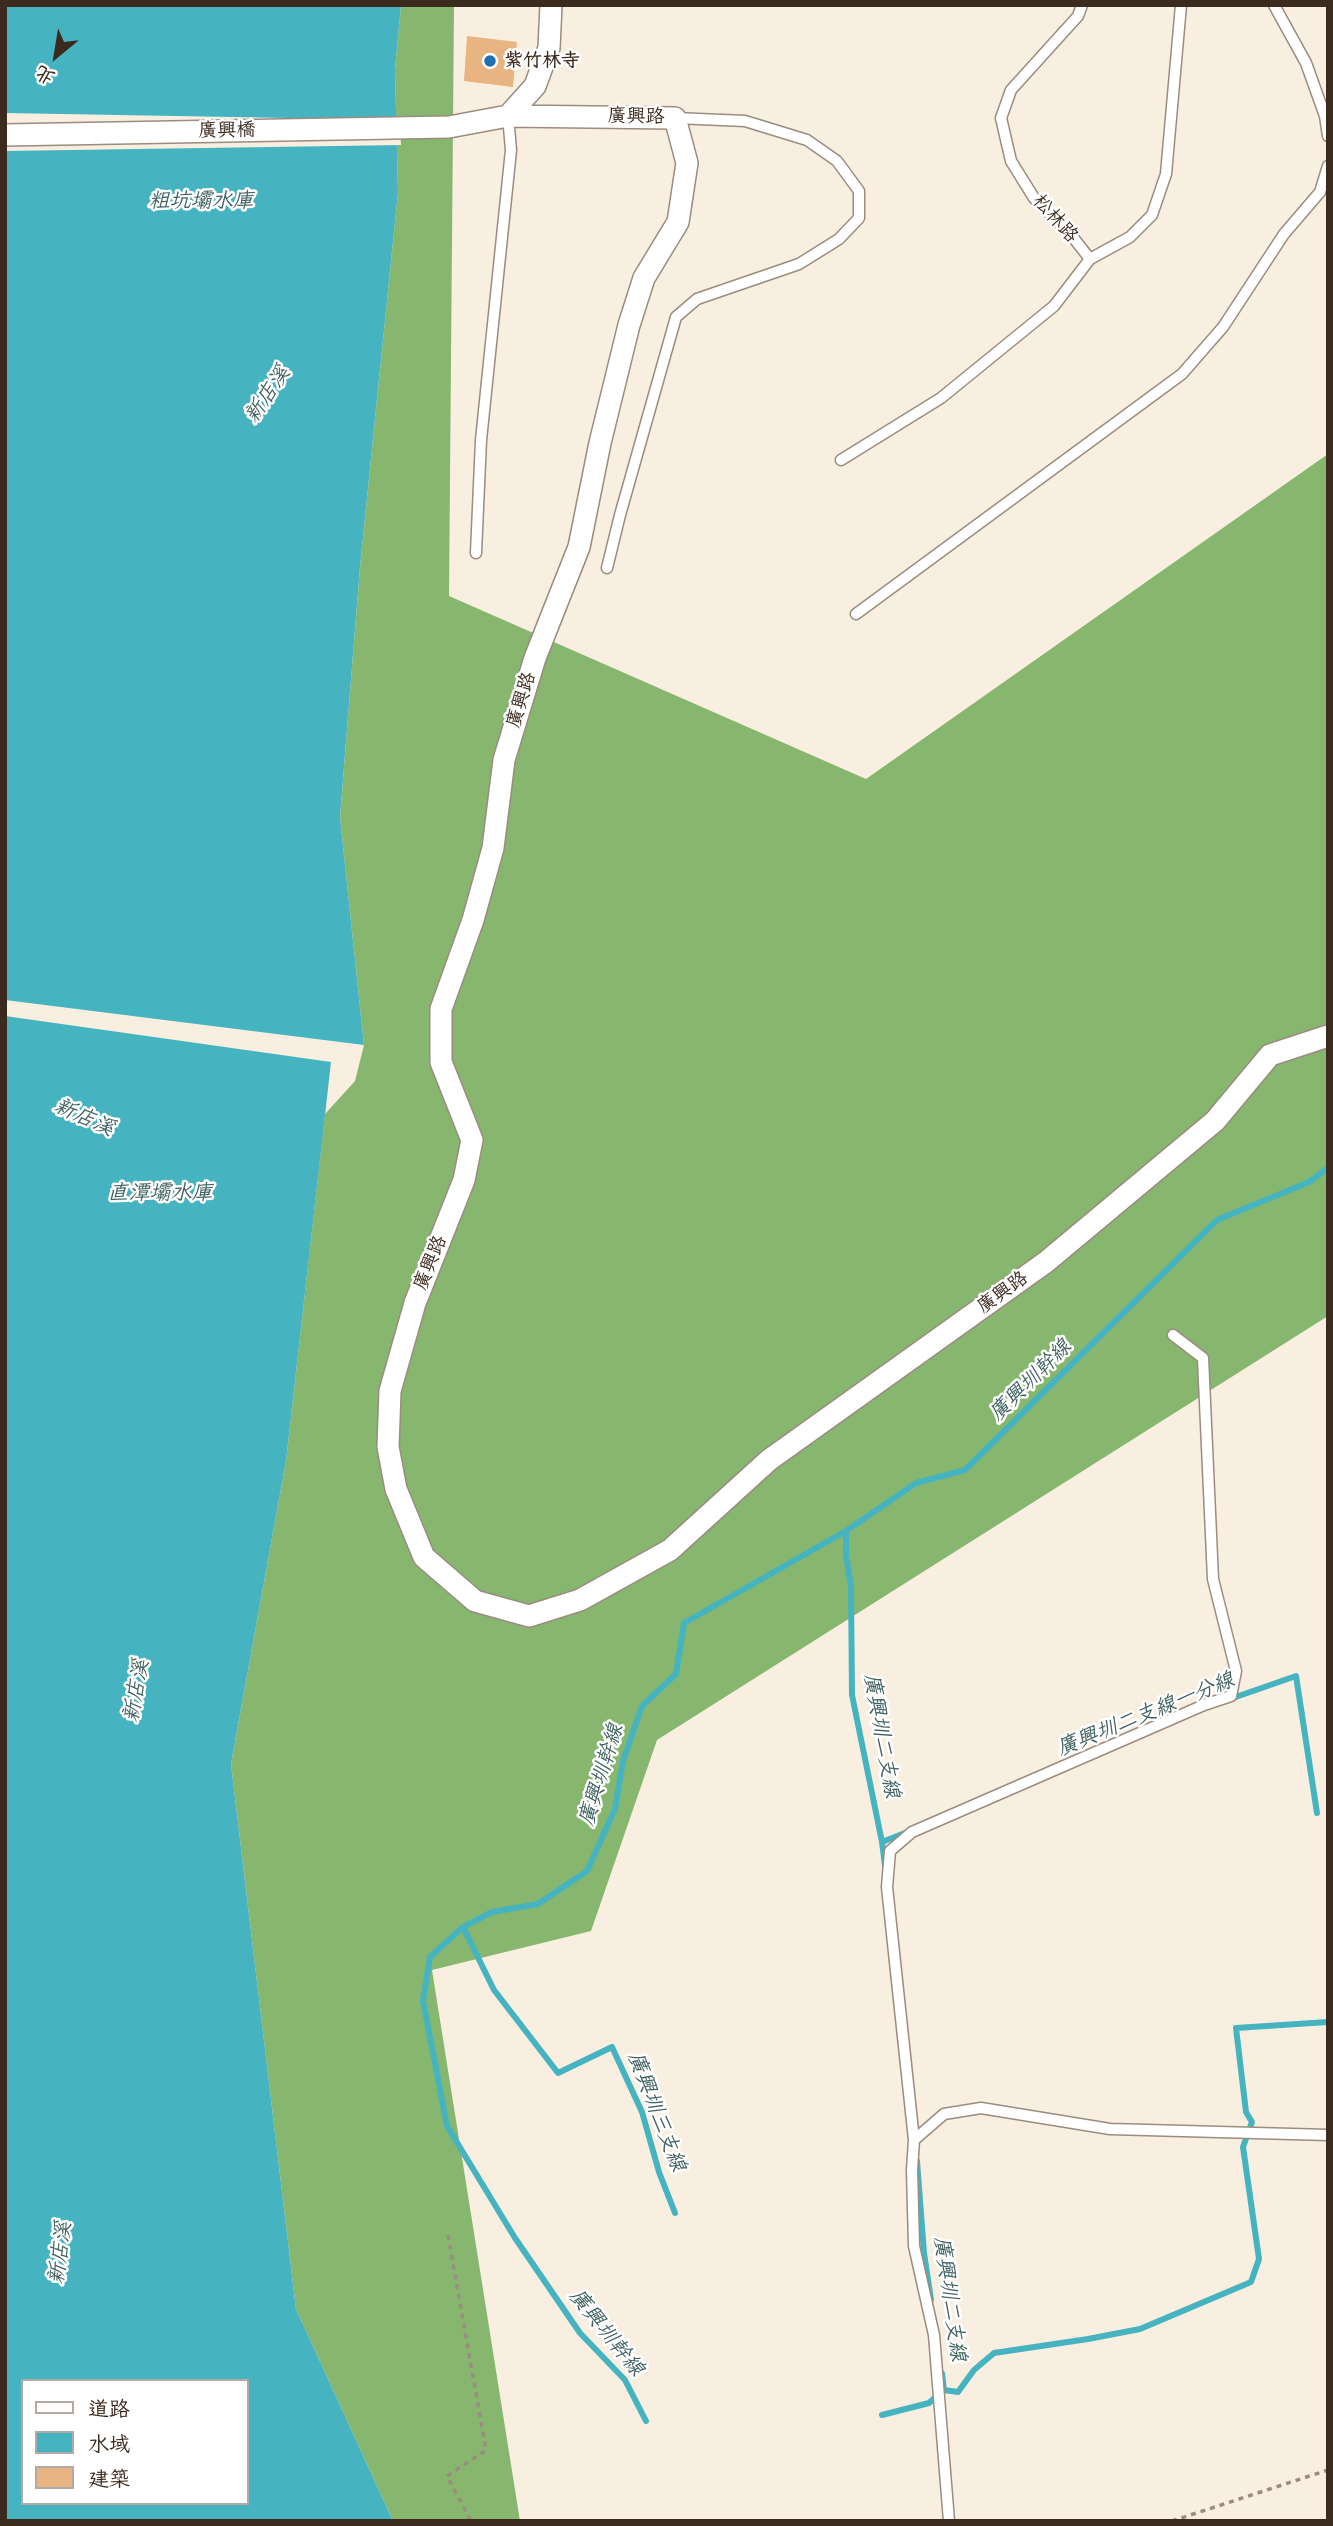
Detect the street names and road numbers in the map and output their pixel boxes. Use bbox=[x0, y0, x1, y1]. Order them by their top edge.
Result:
street label: 廣興路 bbox=[607, 105, 665, 129]
street label: 廣興橋 bbox=[198, 119, 256, 143]
street label: 松林路 bbox=[1027, 190, 1083, 248]
street label: 廣興路 bbox=[503, 669, 541, 731]
street label: 廣興路 bbox=[410, 1232, 452, 1294]
street label: 廣興路 bbox=[973, 1267, 1033, 1319]

